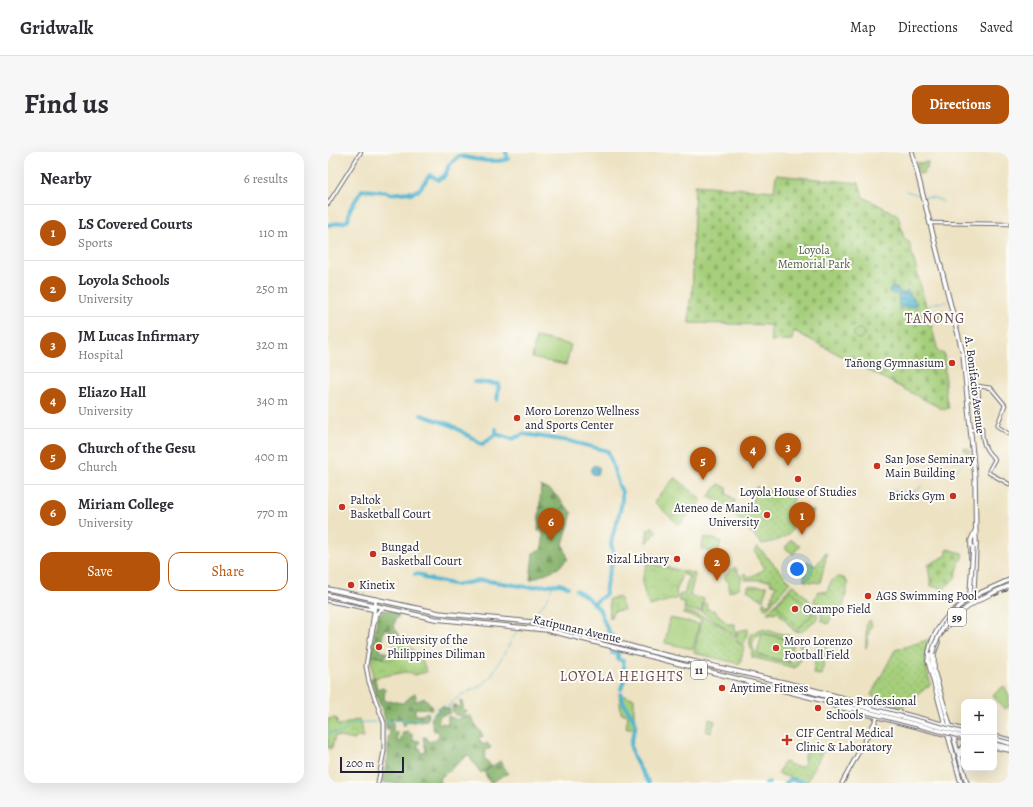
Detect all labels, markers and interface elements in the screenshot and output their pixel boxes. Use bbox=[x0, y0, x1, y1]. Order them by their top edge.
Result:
text: Gridwalk bbox=[20, 15, 93, 41]
text: Map bbox=[850, 18, 876, 37]
text: Directions bbox=[898, 18, 958, 37]
text: Saved bbox=[980, 18, 1013, 37]
text: Find us bbox=[24, 85, 109, 123]
button: Directions bbox=[912, 85, 1009, 124]
text: Nearby bbox=[40, 167, 91, 190]
text: 6 results bbox=[244, 170, 288, 187]
text: LS Covered Courts bbox=[78, 214, 193, 234]
text: 1 bbox=[51, 224, 55, 241]
text: 110 m bbox=[259, 224, 288, 241]
text: Sports bbox=[78, 234, 113, 251]
park label: Loyola Memorial Park bbox=[778, 242, 850, 272]
text: Loyola Schools bbox=[78, 270, 170, 290]
text: 2 bbox=[50, 280, 56, 297]
text: 250 m bbox=[256, 280, 288, 297]
text: University bbox=[78, 290, 133, 307]
district label: TAÑONG bbox=[905, 309, 965, 328]
text: JM Lucas Infirmary bbox=[78, 326, 199, 346]
street label: A. Bonifacio Avenue bbox=[961, 335, 989, 435]
text: 3 bbox=[50, 336, 56, 353]
text: 320 m bbox=[256, 336, 288, 353]
text: Hospital bbox=[78, 346, 123, 363]
place label: Tañong Gymnasium bbox=[845, 355, 944, 371]
marker: Tañong Gymnasium bbox=[947, 358, 957, 368]
text: Eliazo Hall bbox=[78, 382, 146, 402]
text: 4 bbox=[50, 392, 56, 409]
text: 340 m bbox=[256, 392, 288, 409]
text: University bbox=[78, 402, 133, 419]
place label: Moro Lorenzo Wellness and Sports Center bbox=[525, 403, 639, 433]
marker: Moro Lorenzo Wellness and Sports Center bbox=[512, 413, 522, 423]
pin: 3 bbox=[775, 433, 801, 466]
pin: 4 bbox=[740, 436, 766, 469]
text: Church of the Gesu bbox=[78, 438, 196, 458]
pin: 5 bbox=[690, 447, 716, 480]
text: 5 bbox=[50, 448, 56, 465]
text: 400 m bbox=[255, 448, 288, 465]
place label: San Jose Seminary Main Building bbox=[885, 451, 975, 481]
text: Church bbox=[78, 458, 117, 475]
marker: San Jose Seminary Main Building bbox=[872, 461, 882, 471]
marker: Loyola House of Studies bbox=[793, 474, 803, 484]
place label: Loyola House of Studies bbox=[740, 484, 857, 500]
place label: Bricks Gym bbox=[889, 488, 945, 504]
marker: Bricks Gym bbox=[948, 491, 958, 501]
place label: Paltok Basketball Court bbox=[350, 492, 431, 522]
text: Miriam College bbox=[78, 494, 174, 514]
place label: Ateneo de Manila University bbox=[673, 500, 760, 530]
marker: Paltok Basketball Court bbox=[337, 502, 347, 512]
pin: 1 bbox=[789, 502, 815, 535]
text: 6 bbox=[50, 504, 56, 521]
text: 770 m bbox=[257, 504, 288, 521]
pin: 6 bbox=[538, 508, 564, 541]
marker: Ateneo de Manila University bbox=[762, 510, 772, 520]
text: University bbox=[78, 514, 133, 531]
place label: Bungad Basketball Court bbox=[381, 539, 462, 569]
pin: 2 bbox=[704, 548, 730, 581]
marker: Bungad Basketball Court bbox=[368, 549, 378, 559]
place label: Rizal Library bbox=[606, 551, 670, 567]
button: Save bbox=[40, 552, 160, 591]
button: Share bbox=[168, 552, 288, 591]
marker: Rizal Library bbox=[672, 554, 682, 564]
your location bbox=[787, 559, 807, 579]
place label: Kinetix bbox=[359, 577, 395, 593]
marker: Kinetix bbox=[346, 580, 356, 590]
place label: AGS Swimming Pool bbox=[875, 588, 977, 604]
marker: AGS Swimming Pool bbox=[863, 591, 873, 601]
place label: Ocampo Field bbox=[803, 601, 871, 617]
marker: Ocampo Field bbox=[790, 604, 800, 614]
road number: 59 bbox=[948, 608, 966, 626]
street label: Katipunan Avenue bbox=[531, 611, 623, 647]
place label: University of the Philippines Diliman bbox=[387, 632, 486, 662]
place label: Moro Lorenzo Football Field bbox=[784, 633, 853, 663]
marker: University of the Philippines Diliman bbox=[374, 642, 384, 652]
marker: Moro Lorenzo Football Field bbox=[771, 643, 781, 653]
road number: 11 bbox=[691, 661, 707, 679]
district label: LOYOLA HEIGHTS bbox=[560, 667, 684, 686]
place label: Anytime Fitness bbox=[729, 680, 809, 696]
marker: Anytime Fitness bbox=[717, 683, 727, 693]
place label: Gates Professional Schools bbox=[826, 693, 916, 723]
map controls bbox=[961, 699, 997, 771]
button: + bbox=[961, 699, 997, 735]
marker: Gates Professional Schools bbox=[813, 703, 823, 713]
place label: CIF Central Medical Clinic & Laboratory bbox=[796, 725, 894, 755]
marker: CIF Central Medical Clinic & Laboratory bbox=[781, 734, 793, 746]
button: − bbox=[961, 735, 997, 771]
scale bar bbox=[340, 755, 404, 774]
text: 200 m bbox=[346, 756, 374, 771]

